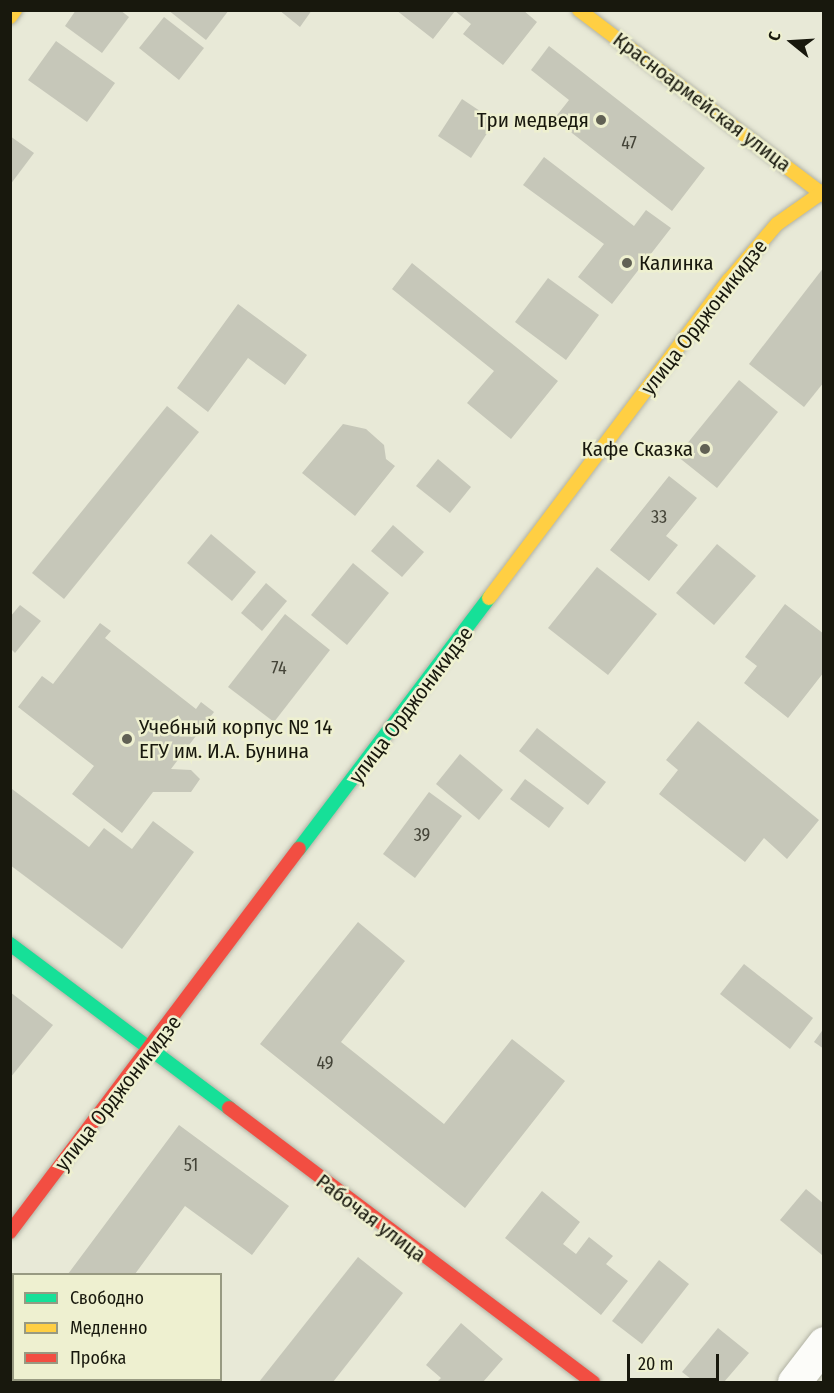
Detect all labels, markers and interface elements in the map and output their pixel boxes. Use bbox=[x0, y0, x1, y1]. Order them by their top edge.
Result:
north arrow bbox=[762, 12, 822, 72]
street label: Красноармейская улица bbox=[608, 27, 796, 177]
text: С bbox=[764, 29, 785, 43]
place label: Три медведя bbox=[477, 107, 589, 133]
marker: Три медведя bbox=[594, 113, 608, 127]
house number: 47 bbox=[621, 132, 637, 154]
street label: улица Орджоникидзе bbox=[635, 234, 773, 400]
place label: Калинка bbox=[639, 250, 713, 276]
marker: Калинка bbox=[620, 256, 634, 270]
place label: Кафе Сказка bbox=[582, 436, 693, 462]
marker: Кафе Сказка bbox=[698, 442, 712, 456]
house number: 33 bbox=[651, 506, 667, 528]
street label: улица Орджоникидзе bbox=[344, 621, 478, 789]
house number: 74 bbox=[271, 657, 287, 679]
place label: Учебный корпус № 14 ЕГУ им. И.А. Бунина bbox=[139, 714, 332, 764]
marker: Учебный корпус № 14 ЕГУ им. И.А. Бунина bbox=[120, 732, 134, 746]
house number: 39 bbox=[414, 824, 430, 846]
street label: улица Орджоникидзе bbox=[49, 1010, 187, 1176]
house number: 49 bbox=[316, 1052, 334, 1074]
house number: 51 bbox=[184, 1154, 198, 1176]
street label: Рабочая улица bbox=[311, 1169, 431, 1267]
legend bbox=[12, 1273, 222, 1381]
text: Свободно bbox=[70, 1287, 144, 1309]
text: Медленно bbox=[70, 1317, 148, 1339]
scale bar bbox=[630, 1342, 722, 1380]
text: Пробка bbox=[70, 1347, 126, 1369]
text: 20 m bbox=[638, 1353, 673, 1375]

